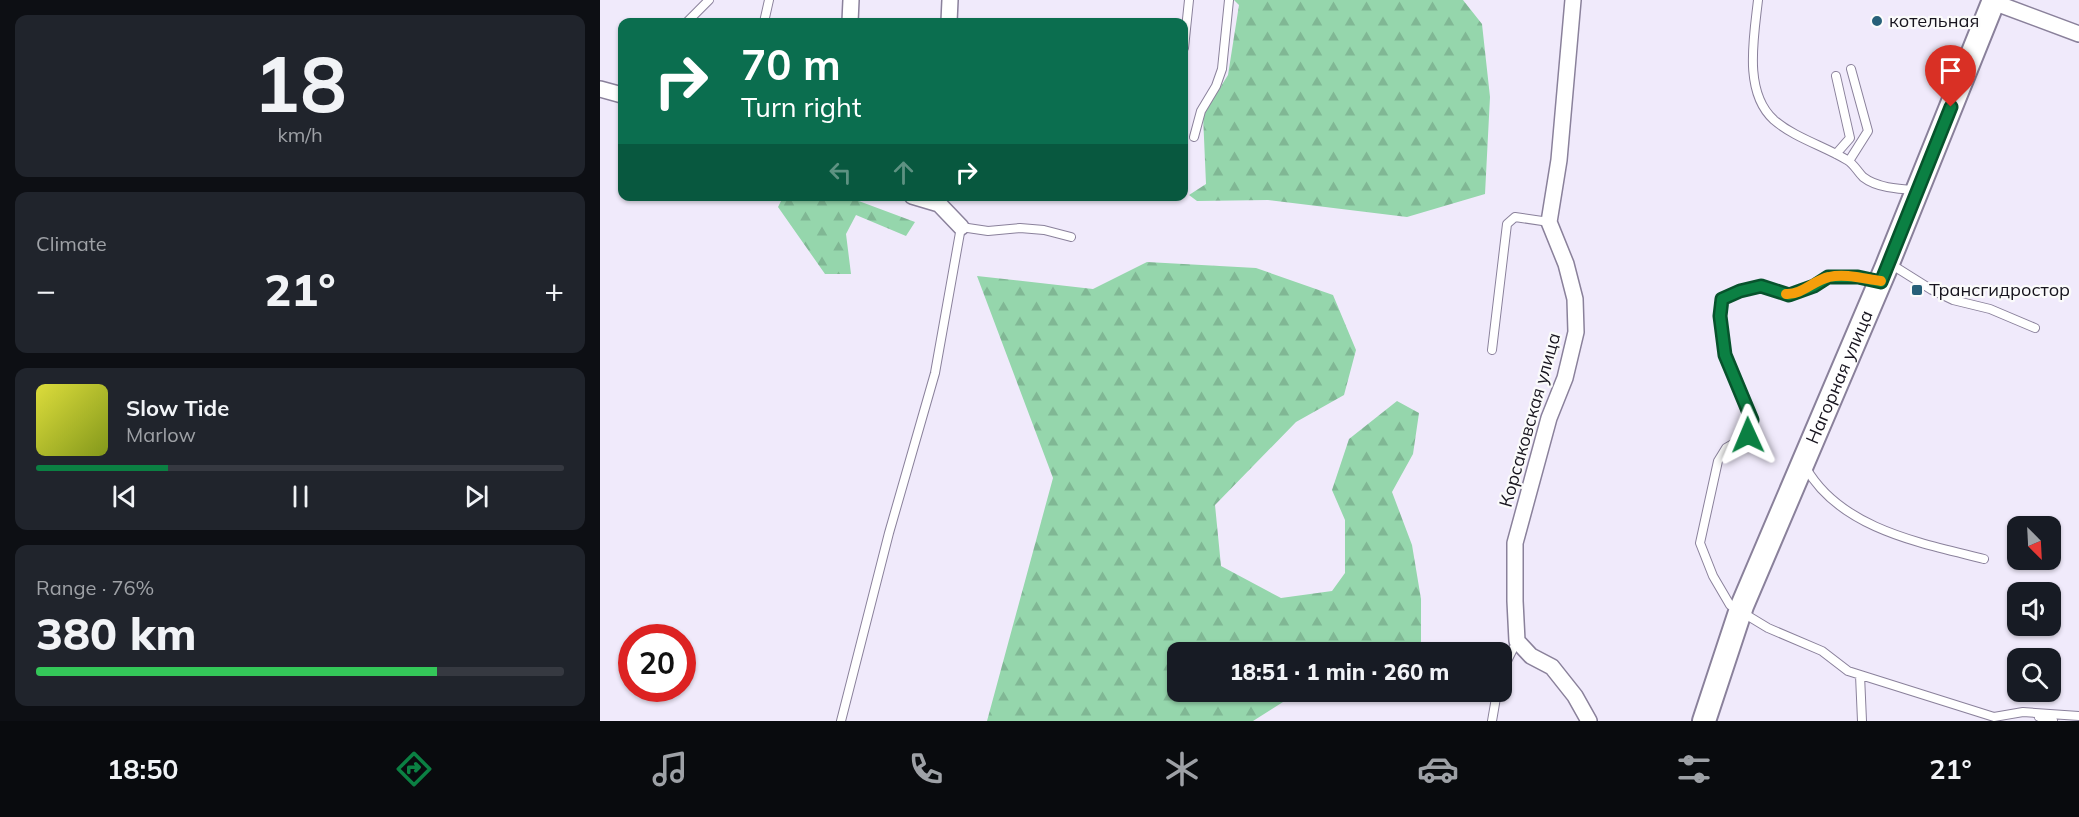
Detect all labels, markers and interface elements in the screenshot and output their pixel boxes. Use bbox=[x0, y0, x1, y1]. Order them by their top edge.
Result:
place label: котельная bbox=[1889, 9, 1979, 32]
marker: котельная bbox=[1870, 14, 1884, 28]
text: 18 bbox=[253, 34, 347, 132]
text: 70 m bbox=[741, 38, 841, 91]
icon: right bbox=[642, 42, 720, 120]
pin bbox=[1925, 45, 1976, 107]
icon: arrive bbox=[1934, 54, 1967, 87]
text: Turn right bbox=[741, 90, 861, 124]
text: km/h bbox=[277, 122, 323, 147]
icon: left bbox=[824, 156, 857, 189]
icon: ahead bbox=[887, 156, 920, 189]
icon: right bbox=[950, 156, 983, 189]
text: Climate bbox=[36, 231, 107, 256]
text: 21° bbox=[264, 261, 336, 317]
text: − bbox=[36, 269, 56, 310]
text: + bbox=[544, 269, 564, 310]
place label: Трансгидростор bbox=[1929, 278, 2070, 301]
marker: Трансгидростор bbox=[1910, 283, 1924, 297]
street label: Нагорная улица bbox=[1800, 307, 1878, 447]
street label: Корсаковская улица bbox=[1494, 330, 1565, 510]
text: Slow Tide bbox=[126, 394, 229, 422]
position arrow bbox=[1716, 403, 1780, 467]
text: Marlow bbox=[126, 422, 196, 447]
icon: previous bbox=[108, 480, 141, 513]
icon: pause bbox=[284, 480, 317, 513]
icon: next bbox=[460, 480, 493, 513]
north arrow bbox=[2007, 516, 2061, 570]
map controls bbox=[2007, 516, 2061, 702]
text: Range · 76% bbox=[36, 575, 154, 600]
button: sound bbox=[2007, 582, 2061, 636]
text: 380 km bbox=[36, 605, 197, 661]
speed limit sign: 20 bbox=[618, 624, 696, 702]
button: search bbox=[2007, 648, 2061, 702]
text: 18:51 · 1 min · 260 m bbox=[1230, 658, 1449, 686]
icon: directions bbox=[393, 748, 435, 790]
icon: music bbox=[649, 748, 691, 790]
icon: phone bbox=[905, 748, 947, 790]
icon: climate bbox=[1161, 748, 1203, 790]
icon: car bbox=[1417, 748, 1459, 790]
icon: filters bbox=[1673, 748, 1715, 790]
text: 18:50 bbox=[107, 752, 179, 786]
text: 21° bbox=[1929, 752, 1972, 786]

